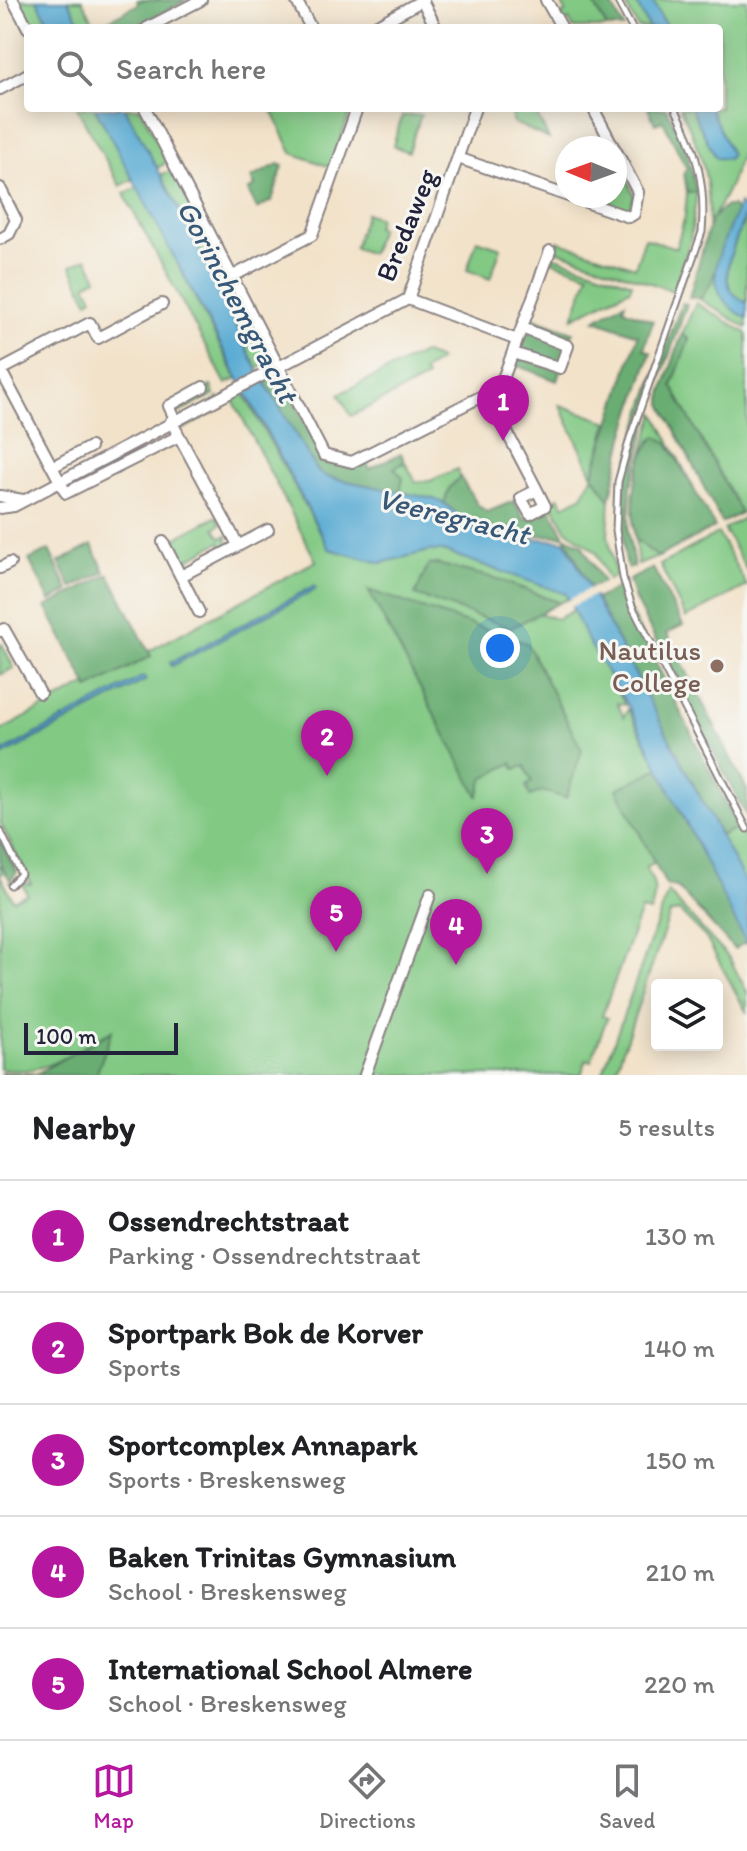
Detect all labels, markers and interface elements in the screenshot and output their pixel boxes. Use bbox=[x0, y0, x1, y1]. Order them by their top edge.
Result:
search box bbox=[24, 24, 723, 112]
icon: search bbox=[52, 46, 96, 90]
text: Search here bbox=[116, 50, 266, 87]
north arrow bbox=[555, 136, 627, 208]
street label: Bredaweg bbox=[368, 163, 444, 286]
water label: Gorinchemgracht bbox=[169, 193, 308, 411]
pin: 1 bbox=[477, 375, 529, 441]
water label: Veeregracht bbox=[374, 479, 536, 553]
your location bbox=[480, 628, 520, 668]
place label: Nautilus College bbox=[599, 633, 701, 699]
marker: Nautilus College bbox=[708, 657, 726, 675]
pin: 2 bbox=[301, 710, 353, 776]
pin: 3 bbox=[461, 808, 513, 874]
pin: 5 bbox=[310, 886, 362, 952]
pin: 4 bbox=[430, 899, 482, 965]
map controls bbox=[651, 979, 723, 1051]
button: layers bbox=[651, 979, 723, 1051]
scale bar bbox=[24, 1019, 178, 1055]
text: 100 m bbox=[36, 1023, 97, 1050]
text: Nearby bbox=[32, 1107, 135, 1148]
text: 5 results bbox=[618, 1111, 715, 1143]
text: Ossendrechtstraat bbox=[108, 1202, 349, 1239]
text: 1 bbox=[52, 1220, 64, 1252]
text: 130 m bbox=[645, 1220, 715, 1252]
text: Parking · Ossendrechtstraat bbox=[108, 1239, 421, 1271]
text: Sportpark Bok de Korver bbox=[108, 1314, 423, 1351]
text: 2 bbox=[51, 1332, 65, 1364]
text: 140 m bbox=[644, 1332, 715, 1364]
text: Sports bbox=[108, 1351, 181, 1383]
text: Sportcomplex Annapark bbox=[108, 1426, 418, 1463]
text: 3 bbox=[51, 1444, 65, 1476]
text: 150 m bbox=[646, 1444, 715, 1476]
text: Sports · Breskensweg bbox=[108, 1463, 345, 1495]
text: Baken Trinitas Gymnasium bbox=[108, 1538, 456, 1575]
text: 4 bbox=[50, 1556, 66, 1588]
text: 210 m bbox=[646, 1556, 715, 1588]
text: School · Breskensweg bbox=[108, 1575, 347, 1607]
text: International School Almere bbox=[108, 1650, 472, 1687]
text: 5 bbox=[51, 1668, 65, 1700]
text: 220 m bbox=[644, 1668, 715, 1700]
text: School · Breskensweg bbox=[108, 1687, 347, 1719]
tab: Map bbox=[92, 1759, 136, 1834]
tab: Directions bbox=[319, 1759, 416, 1834]
tab: Saved bbox=[599, 1759, 655, 1834]

